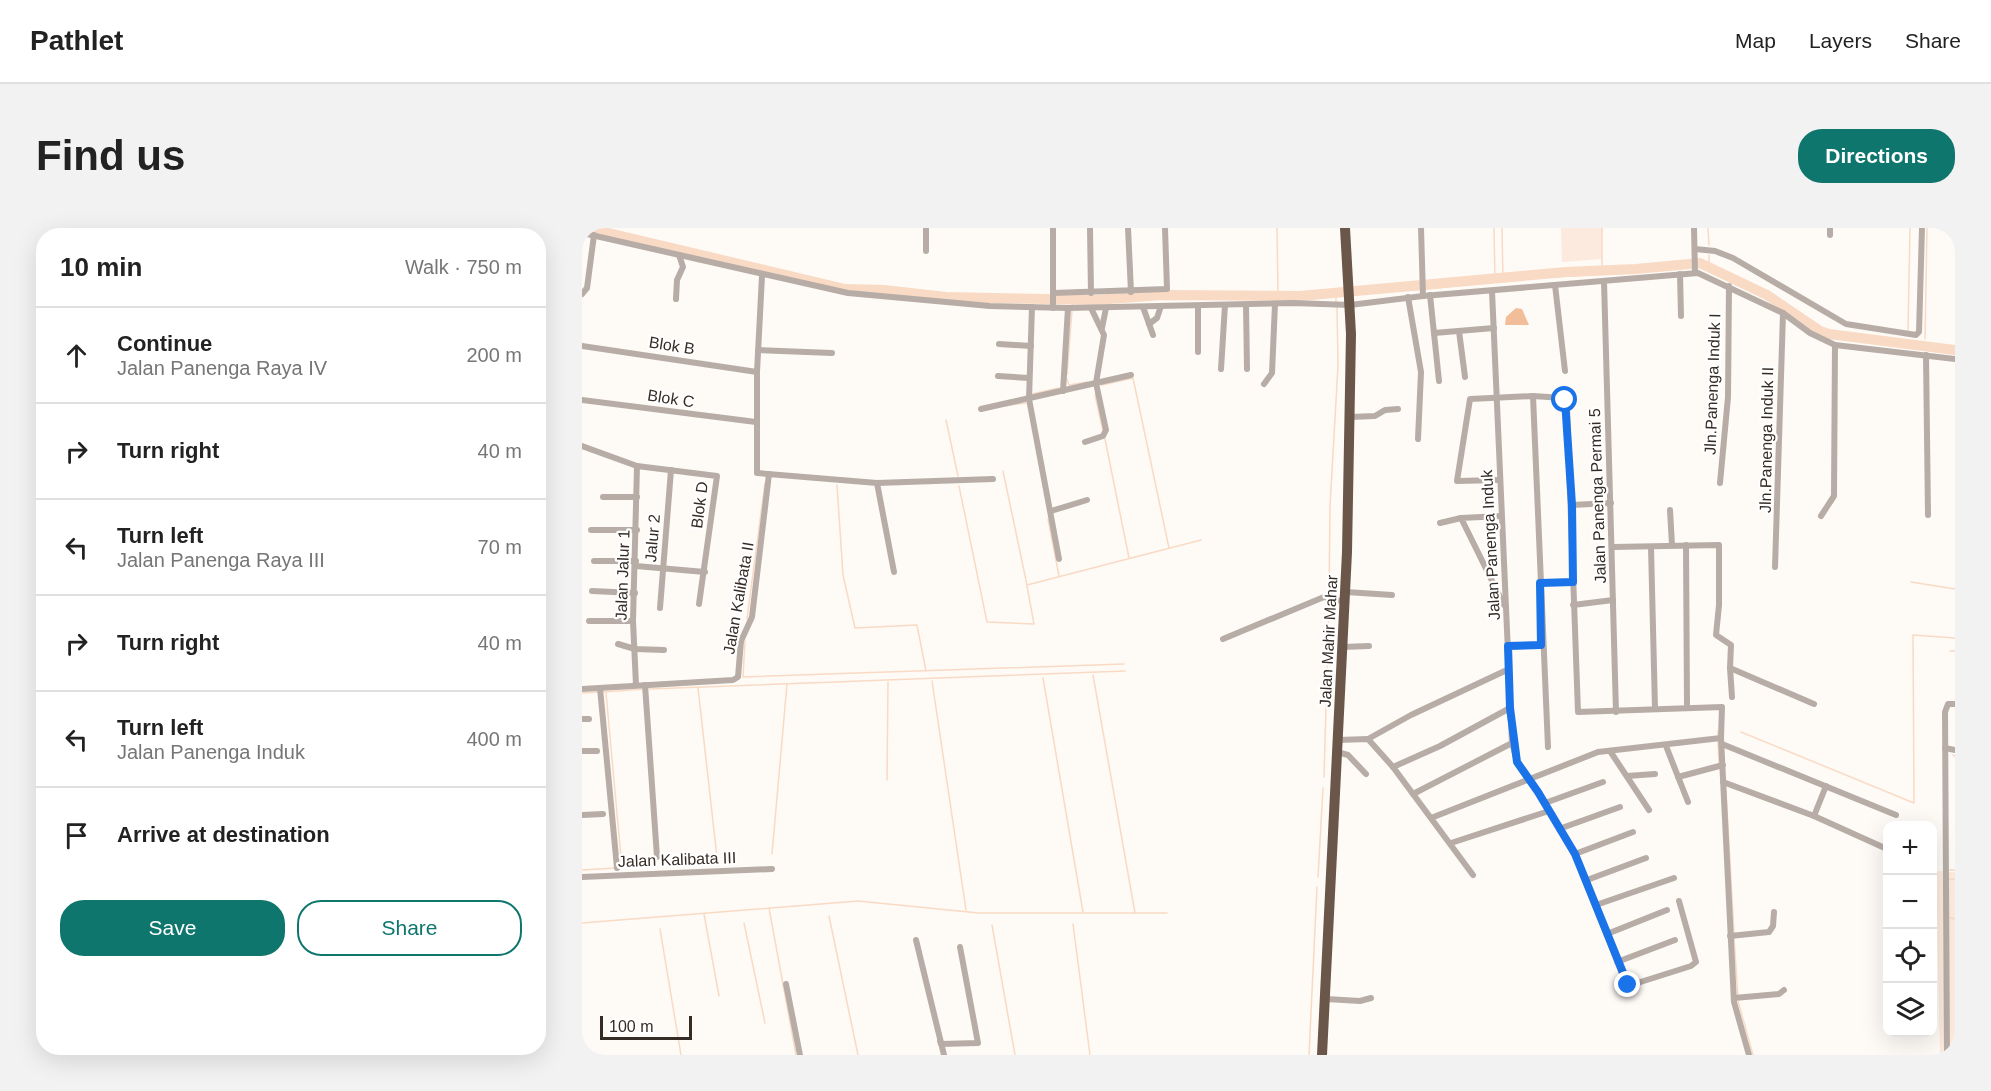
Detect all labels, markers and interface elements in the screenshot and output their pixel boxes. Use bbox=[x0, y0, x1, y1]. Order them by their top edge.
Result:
text: Pathlet bbox=[30, 25, 123, 56]
text: Map bbox=[1735, 29, 1776, 52]
text: Layers bbox=[1809, 29, 1872, 52]
text: Share bbox=[1905, 29, 1961, 52]
button: Directions bbox=[1798, 129, 1955, 183]
text: Find us bbox=[36, 132, 185, 179]
text: 10 min bbox=[60, 252, 142, 282]
text: Walk · 750 m bbox=[405, 256, 522, 278]
street label: Jln.Panenga Induk I bbox=[1702, 313, 1723, 455]
text: Continue bbox=[117, 331, 212, 356]
street label: Blok B bbox=[648, 333, 696, 358]
icon: ahead bbox=[60, 339, 93, 372]
text: 200 m bbox=[466, 344, 522, 366]
text: Jalan Panenga Raya IV bbox=[117, 357, 327, 379]
street label: Jln.Panenga Induk II bbox=[1757, 367, 1776, 513]
street label: Blok C bbox=[646, 386, 696, 411]
route start bbox=[1551, 386, 1577, 412]
street label: Jalan Panenga Permai 5 bbox=[1586, 408, 1609, 584]
icon: right bbox=[60, 435, 93, 468]
text: Turn right bbox=[117, 438, 219, 463]
text: 40 m bbox=[478, 440, 522, 462]
street label: Jalan Panenga Induk bbox=[1478, 468, 1503, 620]
street label: Blok D bbox=[688, 481, 711, 529]
street label: Jalur 2 bbox=[642, 513, 663, 563]
text: Turn left bbox=[117, 523, 203, 548]
street label: Jalan Jalur 1 bbox=[612, 529, 633, 621]
icon: left bbox=[60, 531, 93, 564]
text: 70 m bbox=[478, 536, 522, 558]
street label: Jalan Kalibata II bbox=[720, 541, 757, 656]
text: Jalan Panenga Raya III bbox=[117, 549, 325, 571]
street label: Jalan Mahir Mahar bbox=[1317, 574, 1340, 708]
icon: right bbox=[60, 627, 93, 660]
text: Turn right bbox=[117, 630, 219, 655]
text: 40 m bbox=[478, 632, 522, 654]
text: Turn left bbox=[117, 715, 203, 740]
icon: left bbox=[60, 723, 93, 756]
text: 400 m bbox=[466, 728, 522, 750]
text: Jalan Panenga Induk bbox=[117, 741, 305, 763]
icon: arrive bbox=[60, 819, 93, 852]
map controls bbox=[1883, 821, 1937, 1037]
button: + bbox=[1883, 821, 1937, 875]
text: Arrive at destination bbox=[117, 822, 330, 847]
street label: Jalan Kalibata III bbox=[618, 849, 736, 870]
button: − bbox=[1883, 875, 1937, 929]
button: Save bbox=[60, 900, 285, 956]
button: Share bbox=[297, 900, 522, 956]
button: locate bbox=[1883, 929, 1937, 983]
route end bbox=[1614, 971, 1640, 997]
button: layers bbox=[1883, 983, 1937, 1037]
scale bar bbox=[600, 1013, 692, 1040]
text: 100 m bbox=[609, 1018, 653, 1035]

